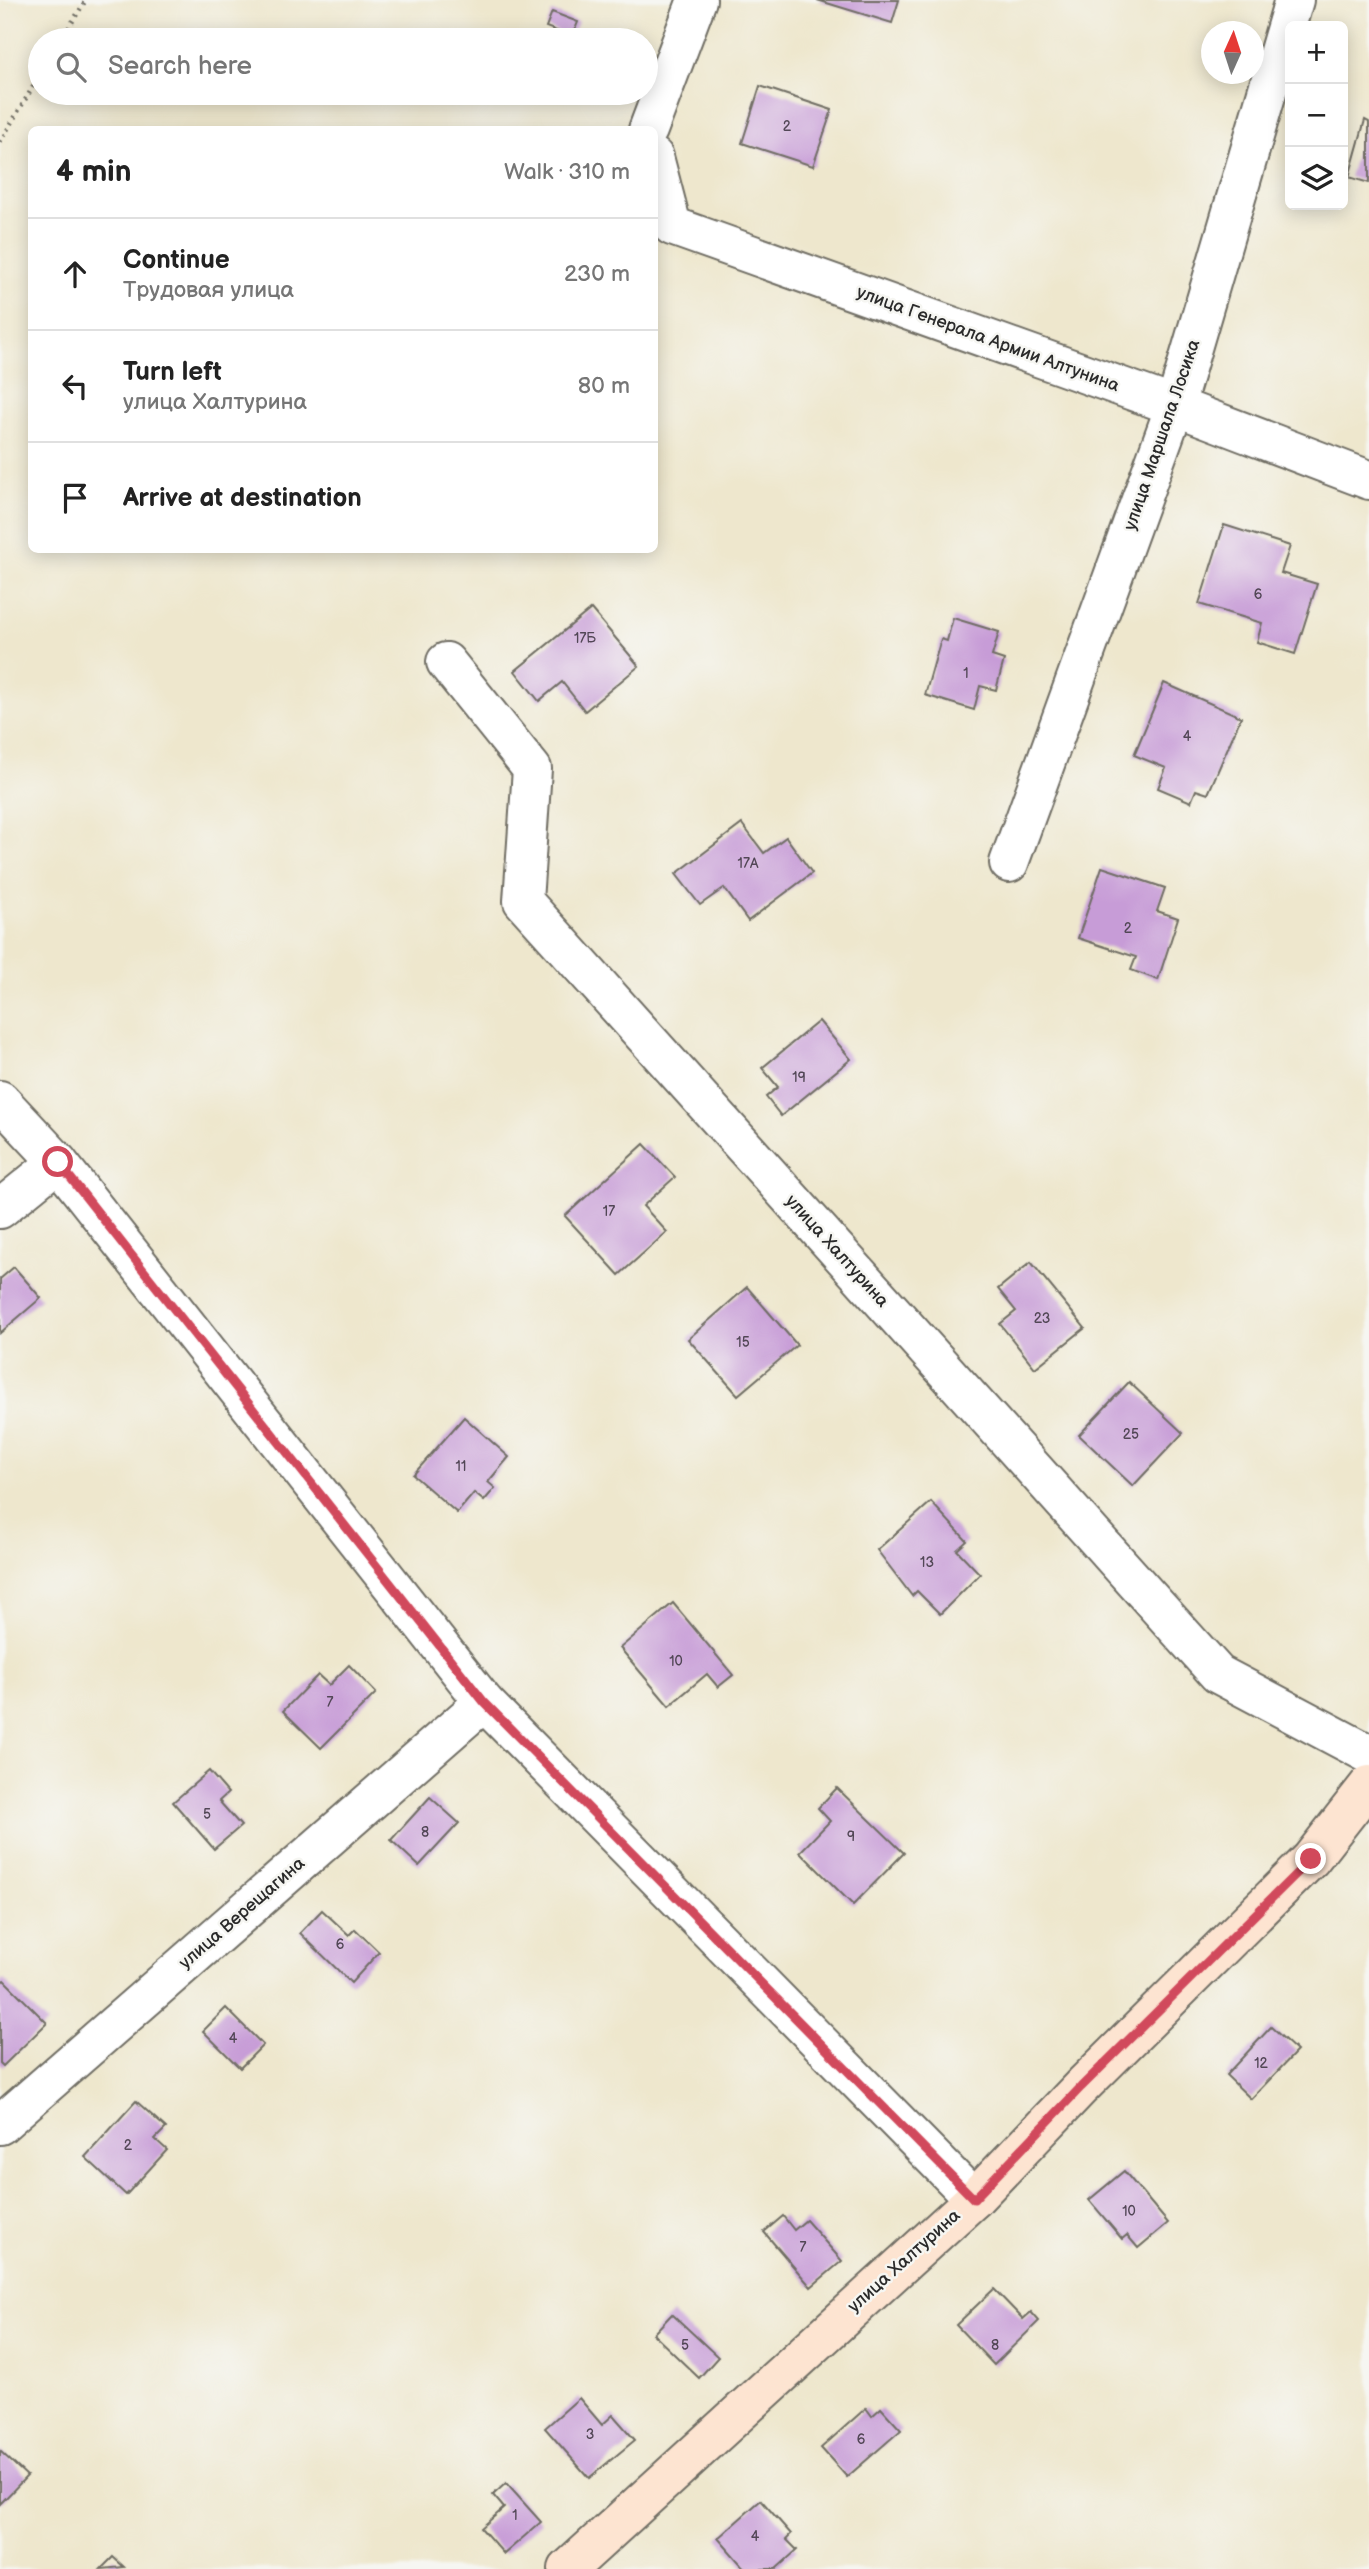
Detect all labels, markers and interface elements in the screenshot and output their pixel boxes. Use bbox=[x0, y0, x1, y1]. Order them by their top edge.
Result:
north arrow bbox=[1201, 21, 1264, 84]
map controls bbox=[1285, 21, 1348, 210]
button: + bbox=[1285, 21, 1348, 84]
search box bbox=[28, 28, 658, 105]
icon: search bbox=[52, 48, 90, 86]
text: Search here bbox=[108, 51, 252, 82]
button: − bbox=[1285, 84, 1348, 147]
house number: 2 bbox=[783, 118, 792, 135]
button: layers bbox=[1285, 147, 1348, 210]
text: 4 min bbox=[56, 154, 131, 190]
text: Walk · 310 m bbox=[504, 158, 630, 186]
text: Continue bbox=[123, 245, 230, 276]
icon: ahead bbox=[56, 255, 94, 293]
text: 230 m bbox=[564, 260, 630, 288]
text: Трудовая улица bbox=[123, 276, 294, 304]
street label: улица Генерала Армии Алтунина bbox=[854, 282, 1123, 397]
street label: улица Маршала Лосика bbox=[1119, 337, 1205, 533]
text: Turn left bbox=[123, 357, 222, 388]
icon: left bbox=[56, 367, 94, 405]
text: 80 m bbox=[578, 372, 630, 400]
text: улица Халтурина bbox=[123, 388, 307, 416]
icon: arrive bbox=[56, 479, 94, 517]
text: Arrive at destination bbox=[123, 483, 362, 514]
house number: 6 bbox=[1254, 586, 1263, 603]
house number: 17Б bbox=[574, 630, 596, 647]
house number: 1 bbox=[963, 665, 969, 682]
house number: 4 bbox=[1183, 728, 1192, 745]
house number: 17А bbox=[738, 855, 759, 872]
house number: 2 bbox=[1124, 920, 1133, 937]
house number: 19 bbox=[792, 1069, 806, 1086]
route start bbox=[42, 1146, 73, 1177]
street label: улица Халтурина bbox=[781, 1190, 893, 1312]
house number: 17 bbox=[603, 1203, 615, 1220]
house number: 23 bbox=[1034, 1310, 1050, 1327]
house number: 15 bbox=[736, 1334, 750, 1351]
house number: 25 bbox=[1123, 1426, 1139, 1443]
house number: 11 bbox=[456, 1458, 466, 1475]
house number: 13 bbox=[920, 1554, 934, 1571]
house number: 10 bbox=[669, 1653, 683, 1670]
house number: 7 bbox=[327, 1694, 334, 1711]
house number: 5 bbox=[203, 1806, 211, 1823]
house number: 8 bbox=[421, 1824, 429, 1841]
house number: 9 bbox=[847, 1828, 855, 1845]
route end bbox=[1295, 1843, 1326, 1874]
street label: улица Верещагина bbox=[175, 1852, 309, 1973]
house number: 6 bbox=[336, 1936, 345, 1953]
house number: 4 bbox=[229, 2030, 238, 2047]
house number: 12 bbox=[1254, 2055, 1269, 2072]
house number: 2 bbox=[124, 2137, 133, 2154]
house number: 10 bbox=[1122, 2203, 1136, 2220]
street label: улица Халтурина bbox=[843, 2205, 965, 2317]
house number: 7 bbox=[800, 2239, 807, 2256]
house number: 5 bbox=[681, 2337, 689, 2354]
house number: 8 bbox=[991, 2337, 999, 2354]
house number: 3 bbox=[586, 2426, 594, 2443]
house number: 6 bbox=[857, 2431, 866, 2448]
house number: 1 bbox=[512, 2507, 518, 2524]
house number: 4 bbox=[751, 2528, 760, 2545]

